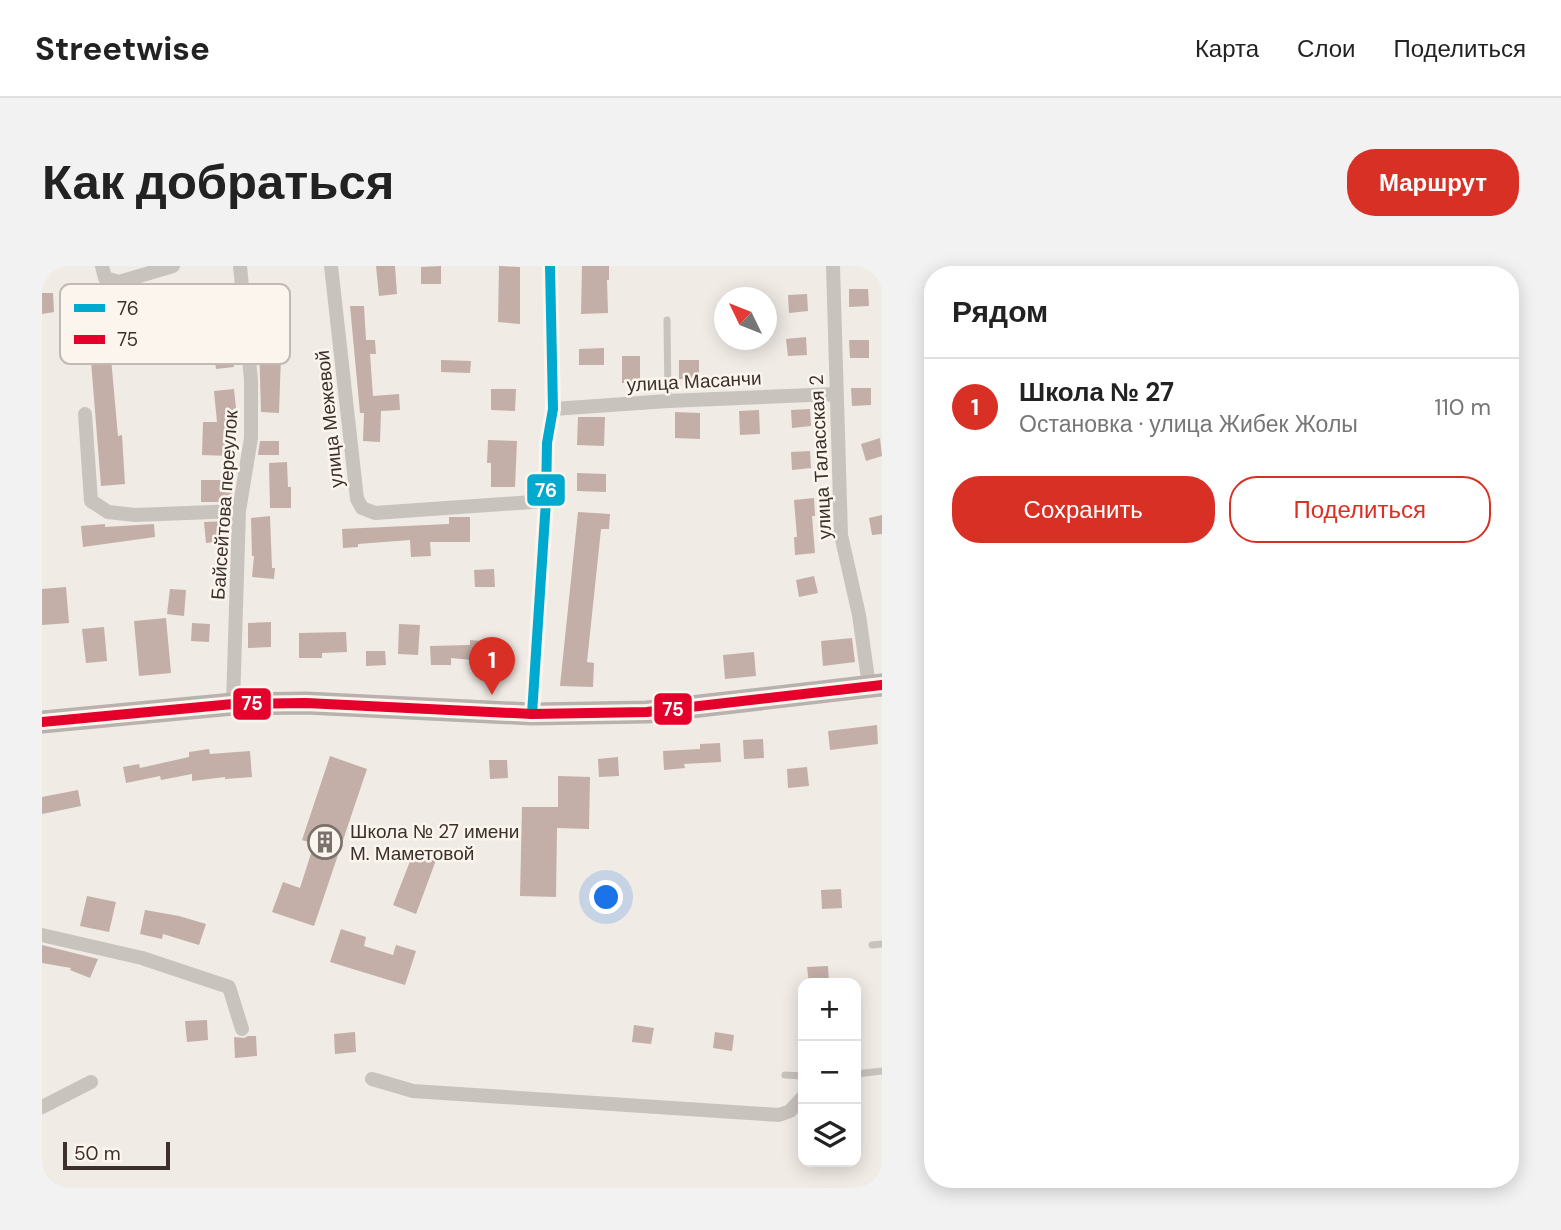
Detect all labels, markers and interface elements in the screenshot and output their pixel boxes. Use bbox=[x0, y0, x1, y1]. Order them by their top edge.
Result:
text: Streetwise bbox=[35, 27, 210, 70]
text: Карта bbox=[1195, 33, 1259, 64]
text: Слои bbox=[1297, 33, 1355, 64]
text: Поделиться bbox=[1393, 33, 1526, 64]
button: Маршрут bbox=[1347, 149, 1519, 216]
text: Как добраться bbox=[42, 150, 394, 214]
legend bbox=[60, 284, 290, 364]
north arrow bbox=[714, 287, 777, 350]
text: Рядом bbox=[952, 292, 1048, 331]
text: 76 bbox=[117, 296, 139, 321]
text: 75 bbox=[117, 327, 138, 352]
street label: улица Межевой bbox=[310, 349, 349, 489]
street label: улица Масанчи bbox=[626, 365, 762, 398]
street label: улица Таласская 2 bbox=[804, 374, 837, 540]
text: Школа № 27 bbox=[1019, 375, 1174, 409]
text: 1 bbox=[971, 392, 979, 422]
text: 110 m bbox=[1434, 392, 1491, 422]
street label: Байсейтова переулок bbox=[205, 409, 244, 601]
text: Остановка · улица Жибек Жолы bbox=[1019, 409, 1358, 439]
line badge: 76 bbox=[526, 473, 566, 507]
button: Сохранить bbox=[952, 476, 1215, 543]
button: Поделиться bbox=[1229, 476, 1491, 543]
text: 76 bbox=[535, 478, 557, 503]
pin: 1 bbox=[469, 637, 515, 695]
line badge: 75 bbox=[232, 687, 272, 721]
text: 75 bbox=[241, 691, 263, 716]
line badge: 75 bbox=[653, 692, 693, 726]
text: 75 bbox=[662, 697, 684, 722]
place label: Школа № 27 имени М. Маметовой bbox=[350, 819, 519, 866]
building icon: Школа № 27 имени М. Маметовой bbox=[306, 823, 344, 861]
your location bbox=[589, 880, 623, 914]
map controls bbox=[798, 978, 861, 1167]
button: + bbox=[798, 978, 861, 1041]
button: − bbox=[798, 1041, 861, 1104]
button: layers bbox=[798, 1104, 861, 1167]
scale bar bbox=[63, 1139, 170, 1171]
text: 50 m bbox=[74, 1141, 121, 1166]

